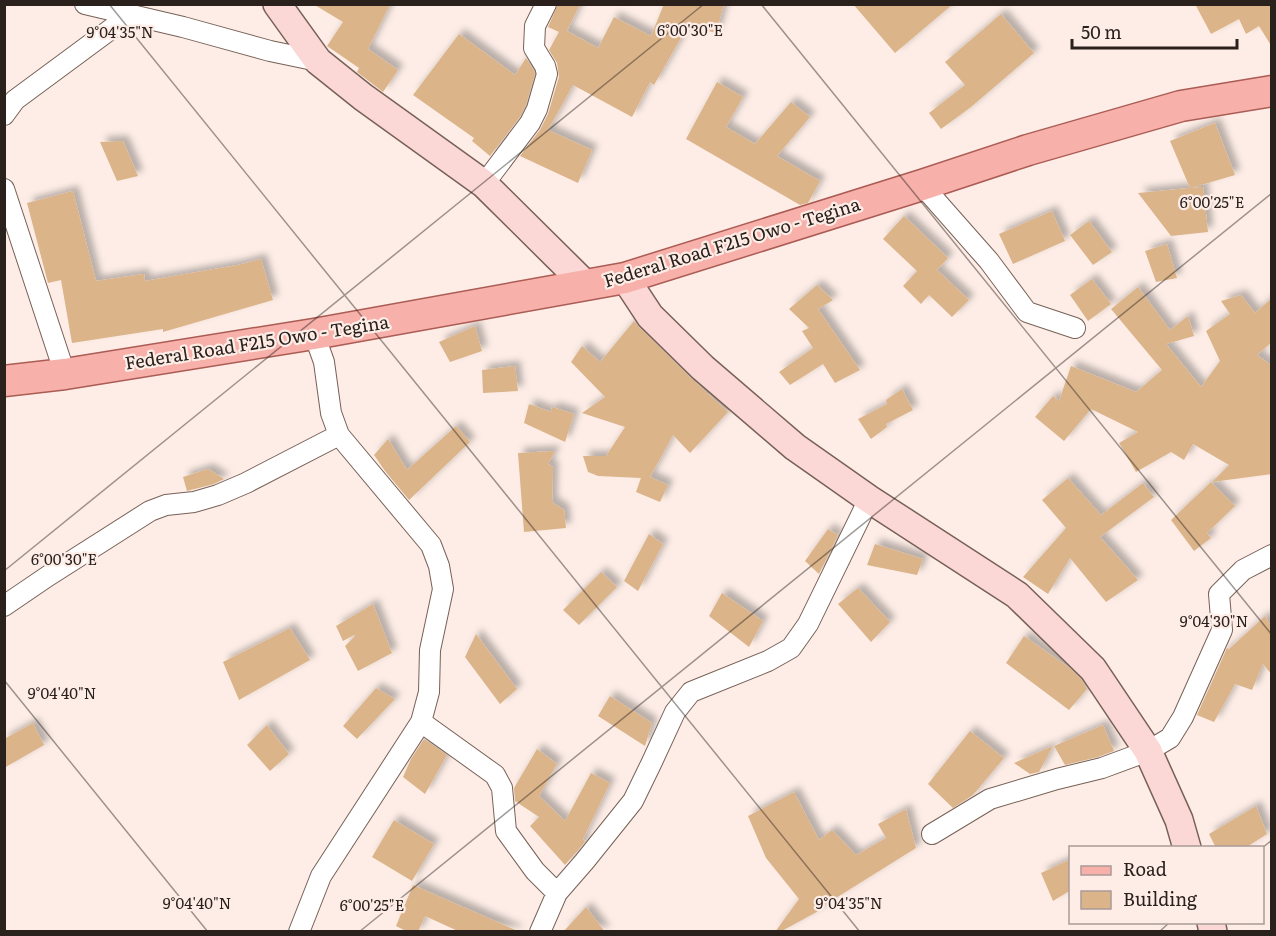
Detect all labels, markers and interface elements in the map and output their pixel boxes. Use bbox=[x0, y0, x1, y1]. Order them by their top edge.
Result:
scale bar bbox=[1072, 12, 1237, 50]
text: 6°00'30"E bbox=[657, 18, 723, 41]
text: 50 m bbox=[1081, 18, 1122, 45]
text: 9°04'35"N bbox=[86, 20, 154, 43]
street label: Federal Road F215 Owo - Tegina bbox=[600, 190, 864, 294]
text: 6°00'25"E bbox=[1180, 190, 1244, 213]
street label: Federal Road F215 Owo - Tegina bbox=[123, 307, 391, 376]
text: 6°00'30"E bbox=[31, 547, 97, 570]
text: 9°04'30"N bbox=[1180, 609, 1248, 632]
text: 9°04'40"N bbox=[28, 681, 96, 704]
legend bbox=[1069, 846, 1264, 924]
text: Road bbox=[1123, 855, 1167, 882]
text: Building bbox=[1123, 885, 1198, 912]
text: 9°04'40"N bbox=[163, 891, 231, 914]
text: 9°04'35"N bbox=[815, 891, 883, 914]
text: 6°00'25"E bbox=[340, 893, 404, 916]

